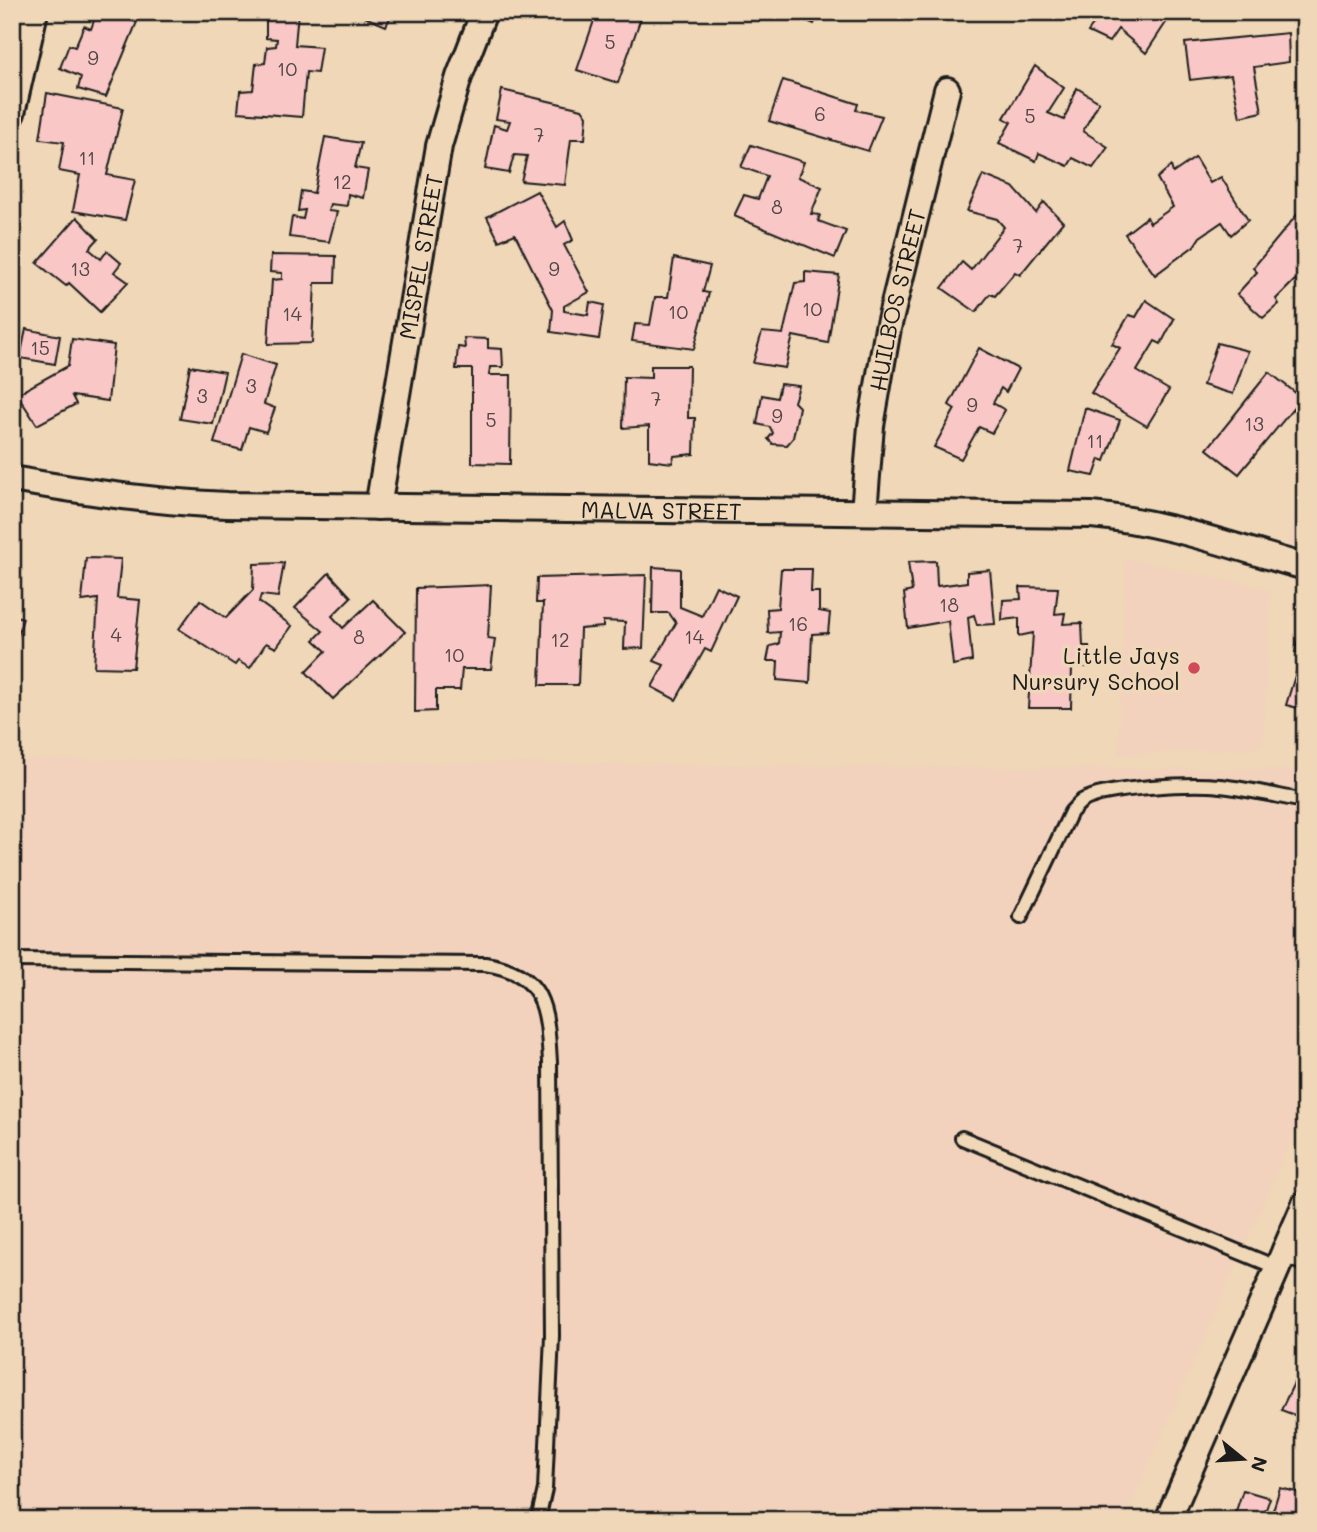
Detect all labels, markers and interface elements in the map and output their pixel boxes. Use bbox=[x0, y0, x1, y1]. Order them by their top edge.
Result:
house number: 5 bbox=[604, 29, 616, 54]
house number: 9 bbox=[87, 45, 99, 70]
house number: 10 bbox=[277, 56, 297, 81]
house number: 6 bbox=[814, 101, 826, 126]
house number: 5 bbox=[1024, 103, 1036, 128]
house number: 7 bbox=[534, 122, 544, 147]
house number: 11 bbox=[79, 145, 96, 170]
house number: 12 bbox=[332, 169, 352, 194]
street label: MISPEL STREET bbox=[392, 171, 449, 342]
house number: 8 bbox=[771, 194, 783, 219]
street label: HUILBOS STREET bbox=[862, 205, 932, 394]
house number: 7 bbox=[1013, 233, 1023, 258]
house number: 13 bbox=[70, 256, 90, 281]
house number: 9 bbox=[548, 256, 560, 281]
house number: 10 bbox=[802, 296, 822, 321]
house number: 10 bbox=[668, 299, 688, 324]
house number: 14 bbox=[282, 301, 302, 326]
house number: 15 bbox=[30, 335, 50, 360]
house number: 3 bbox=[245, 373, 257, 398]
house number: 3 bbox=[196, 383, 208, 408]
house number: 7 bbox=[651, 386, 661, 411]
house number: 9 bbox=[966, 392, 978, 417]
house number: 9 bbox=[771, 403, 783, 428]
house number: 5 bbox=[485, 407, 497, 432]
house number: 13 bbox=[1244, 411, 1264, 436]
house number: 11 bbox=[1087, 428, 1104, 453]
street label: MALVA STREET bbox=[581, 494, 742, 526]
house number: 18 bbox=[939, 592, 959, 617]
house number: 16 bbox=[788, 611, 808, 636]
house number: 4 bbox=[110, 622, 122, 647]
house number: 8 bbox=[353, 624, 365, 649]
house number: 14 bbox=[684, 624, 704, 649]
house number: 12 bbox=[550, 627, 570, 652]
place label: Little Jays Nursury School bbox=[1012, 640, 1180, 696]
house number: 10 bbox=[444, 642, 464, 667]
marker: Little Jays Nursury School bbox=[1186, 660, 1202, 676]
north arrow bbox=[1208, 1424, 1278, 1494]
text: N bbox=[1246, 1454, 1274, 1475]

